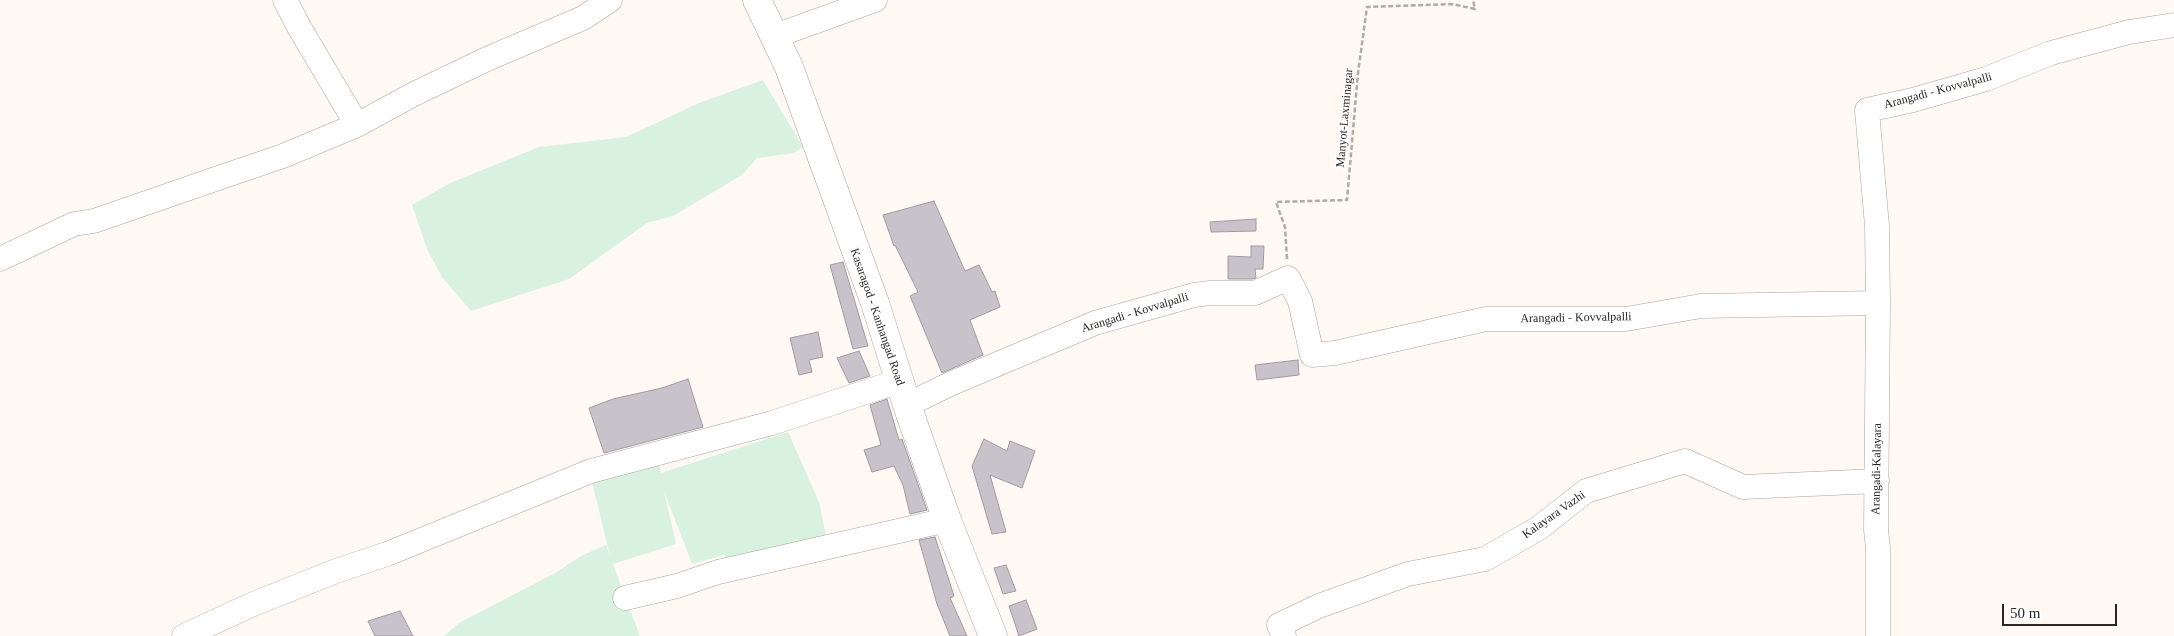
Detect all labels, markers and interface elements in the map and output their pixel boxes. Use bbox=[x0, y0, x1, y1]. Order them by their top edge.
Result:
street label: Manyot-Laxminagar bbox=[1334, 68, 1356, 168]
street label: Arangadi - Kovvalpalli bbox=[1882, 70, 1994, 112]
street label: Kasaragod - Kanhangad Road bbox=[847, 246, 907, 388]
street label: Arangadi - Kovvalpalli bbox=[1080, 290, 1190, 336]
street label: Arangadi - Kovvalpalli bbox=[1520, 310, 1632, 326]
street label: Arangadi-Kalayara bbox=[1869, 423, 1885, 515]
street label: Kalayara Vazhi bbox=[1520, 488, 1588, 542]
scale bar bbox=[2004, 594, 2119, 626]
text: 50 m bbox=[2010, 605, 2040, 621]

